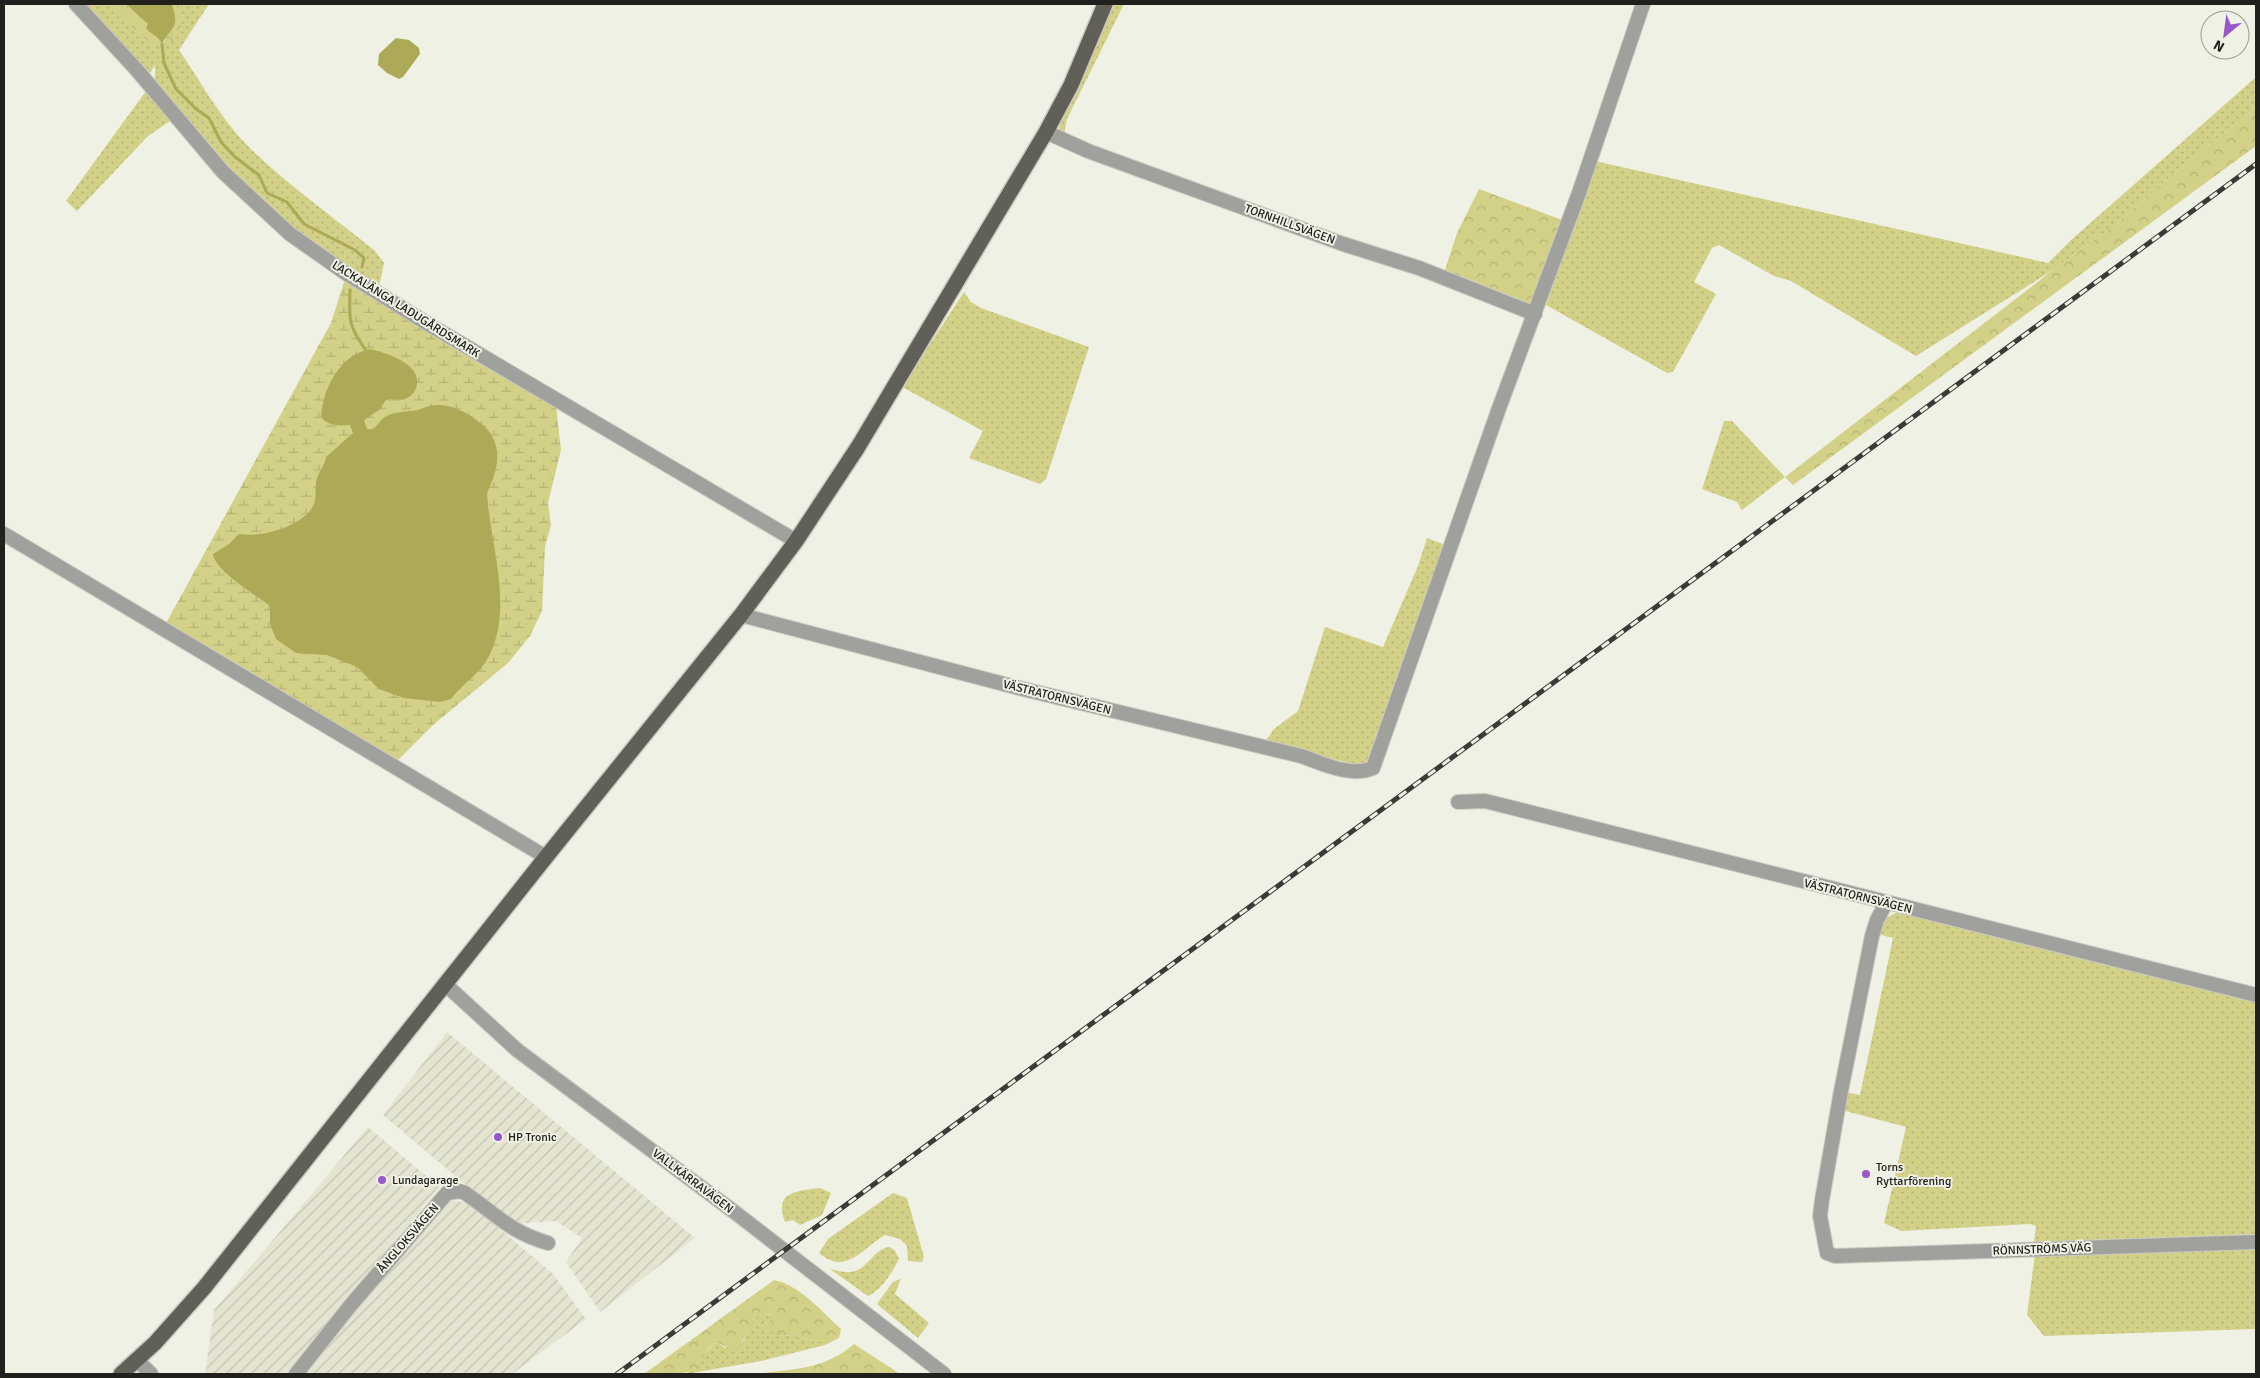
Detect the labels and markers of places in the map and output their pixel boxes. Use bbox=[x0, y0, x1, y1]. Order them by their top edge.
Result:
place label: HP Tronic bbox=[508, 1130, 557, 1145]
marker: HP Tronic bbox=[492, 1131, 504, 1143]
place label: Torns Ryttarförening bbox=[1876, 1160, 1951, 1189]
marker: Torns Ryttarförening bbox=[1860, 1168, 1872, 1180]
place label: Lundagarage bbox=[392, 1173, 459, 1188]
marker: Lundagarage bbox=[376, 1174, 388, 1186]

